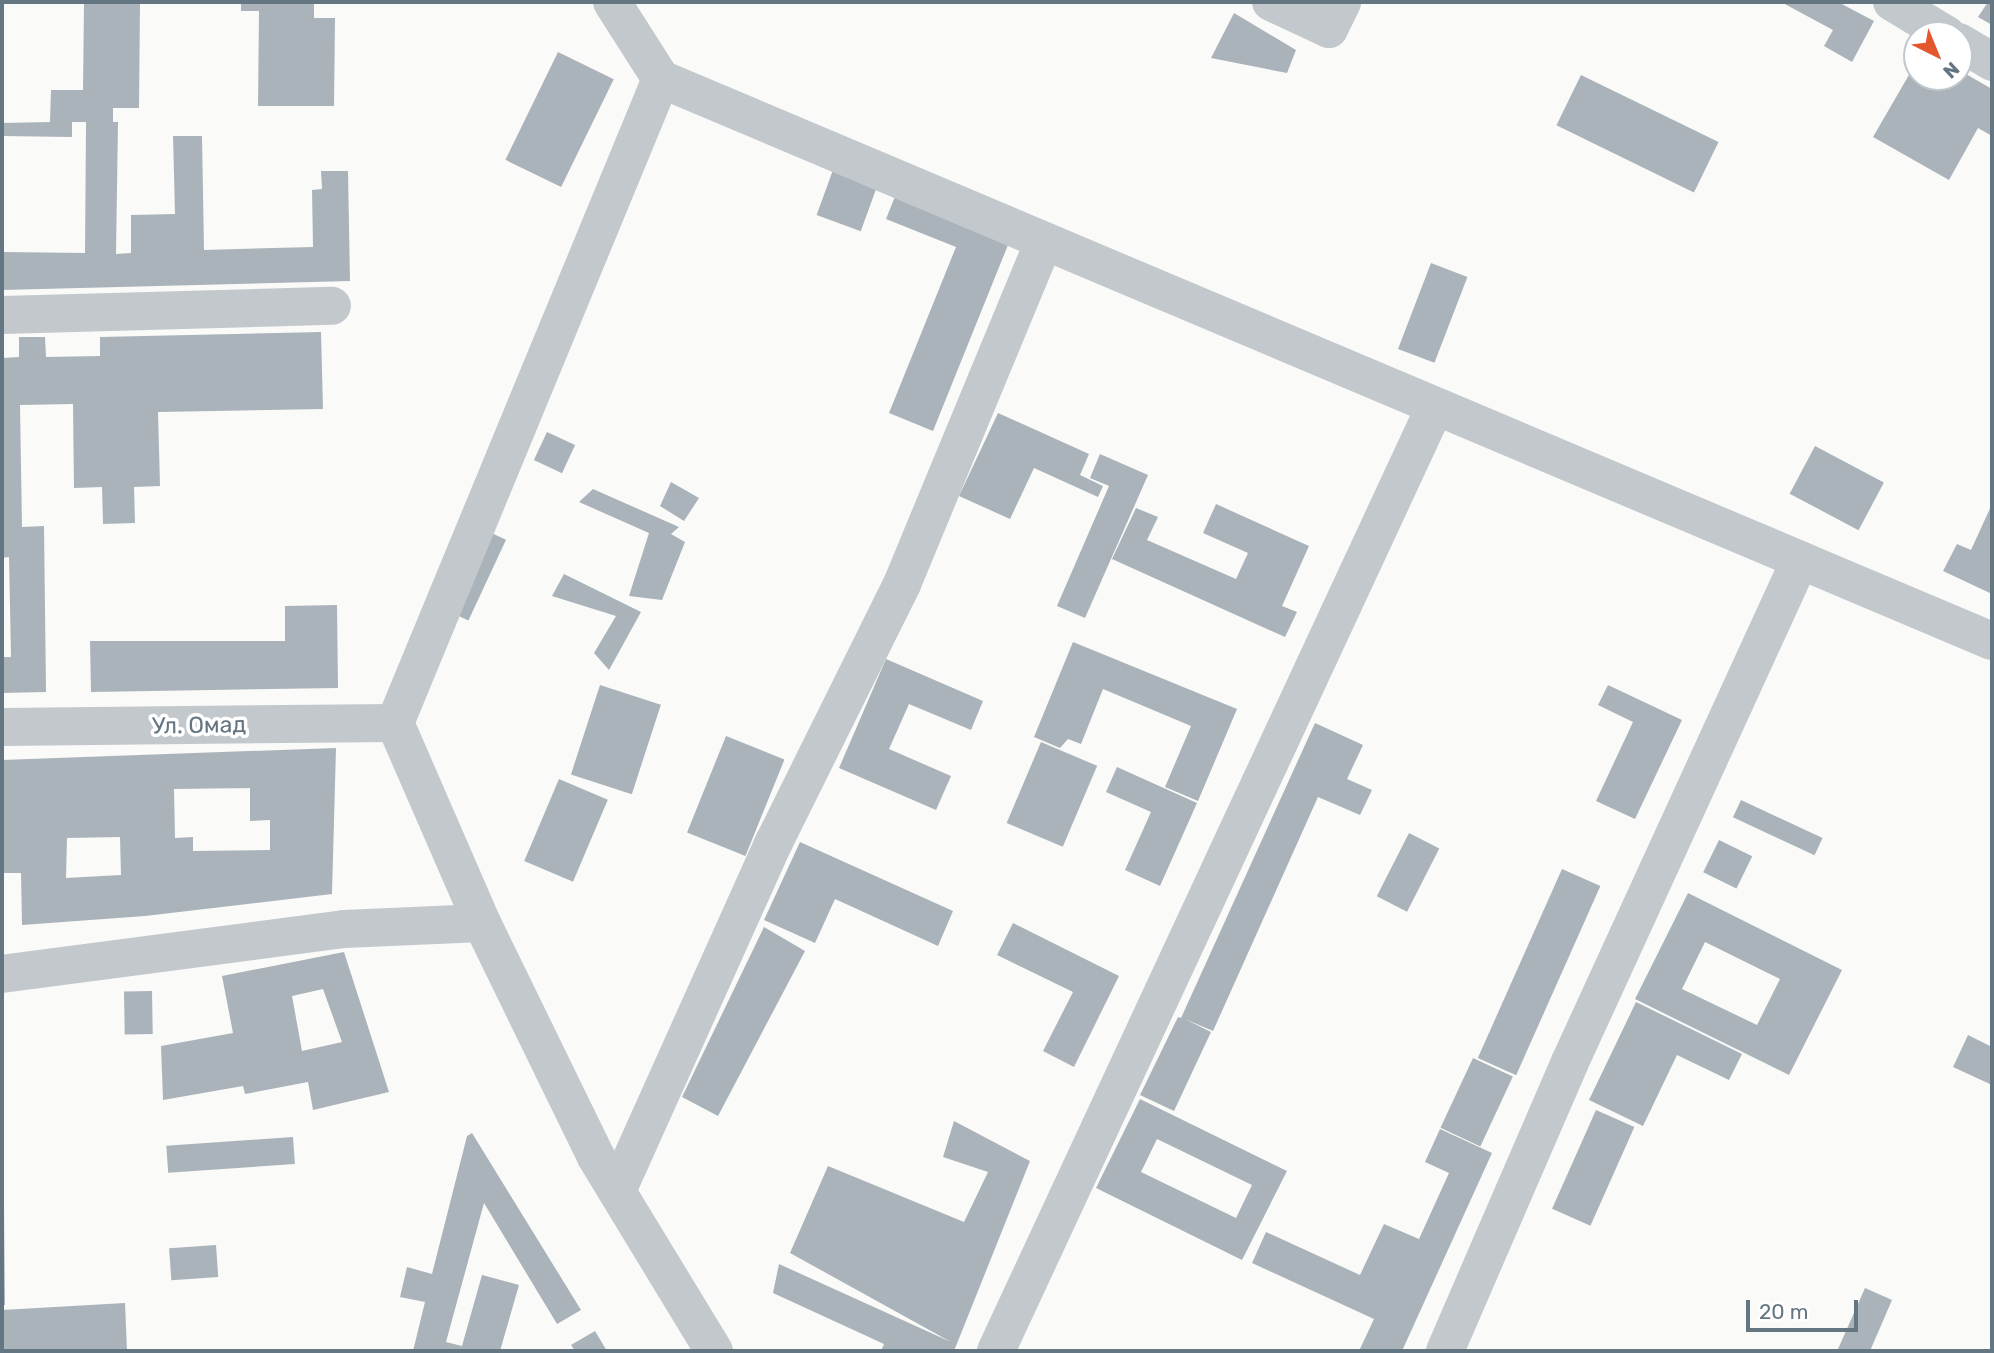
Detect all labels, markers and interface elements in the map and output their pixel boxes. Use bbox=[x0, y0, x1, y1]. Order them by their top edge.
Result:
north arrow bbox=[1903, 21, 1973, 91]
text: N bbox=[1938, 57, 1964, 83]
street label: Ул. Омад bbox=[152, 710, 246, 740]
scale bar bbox=[1749, 1286, 1861, 1330]
text: 20 m bbox=[1759, 1299, 1808, 1324]

